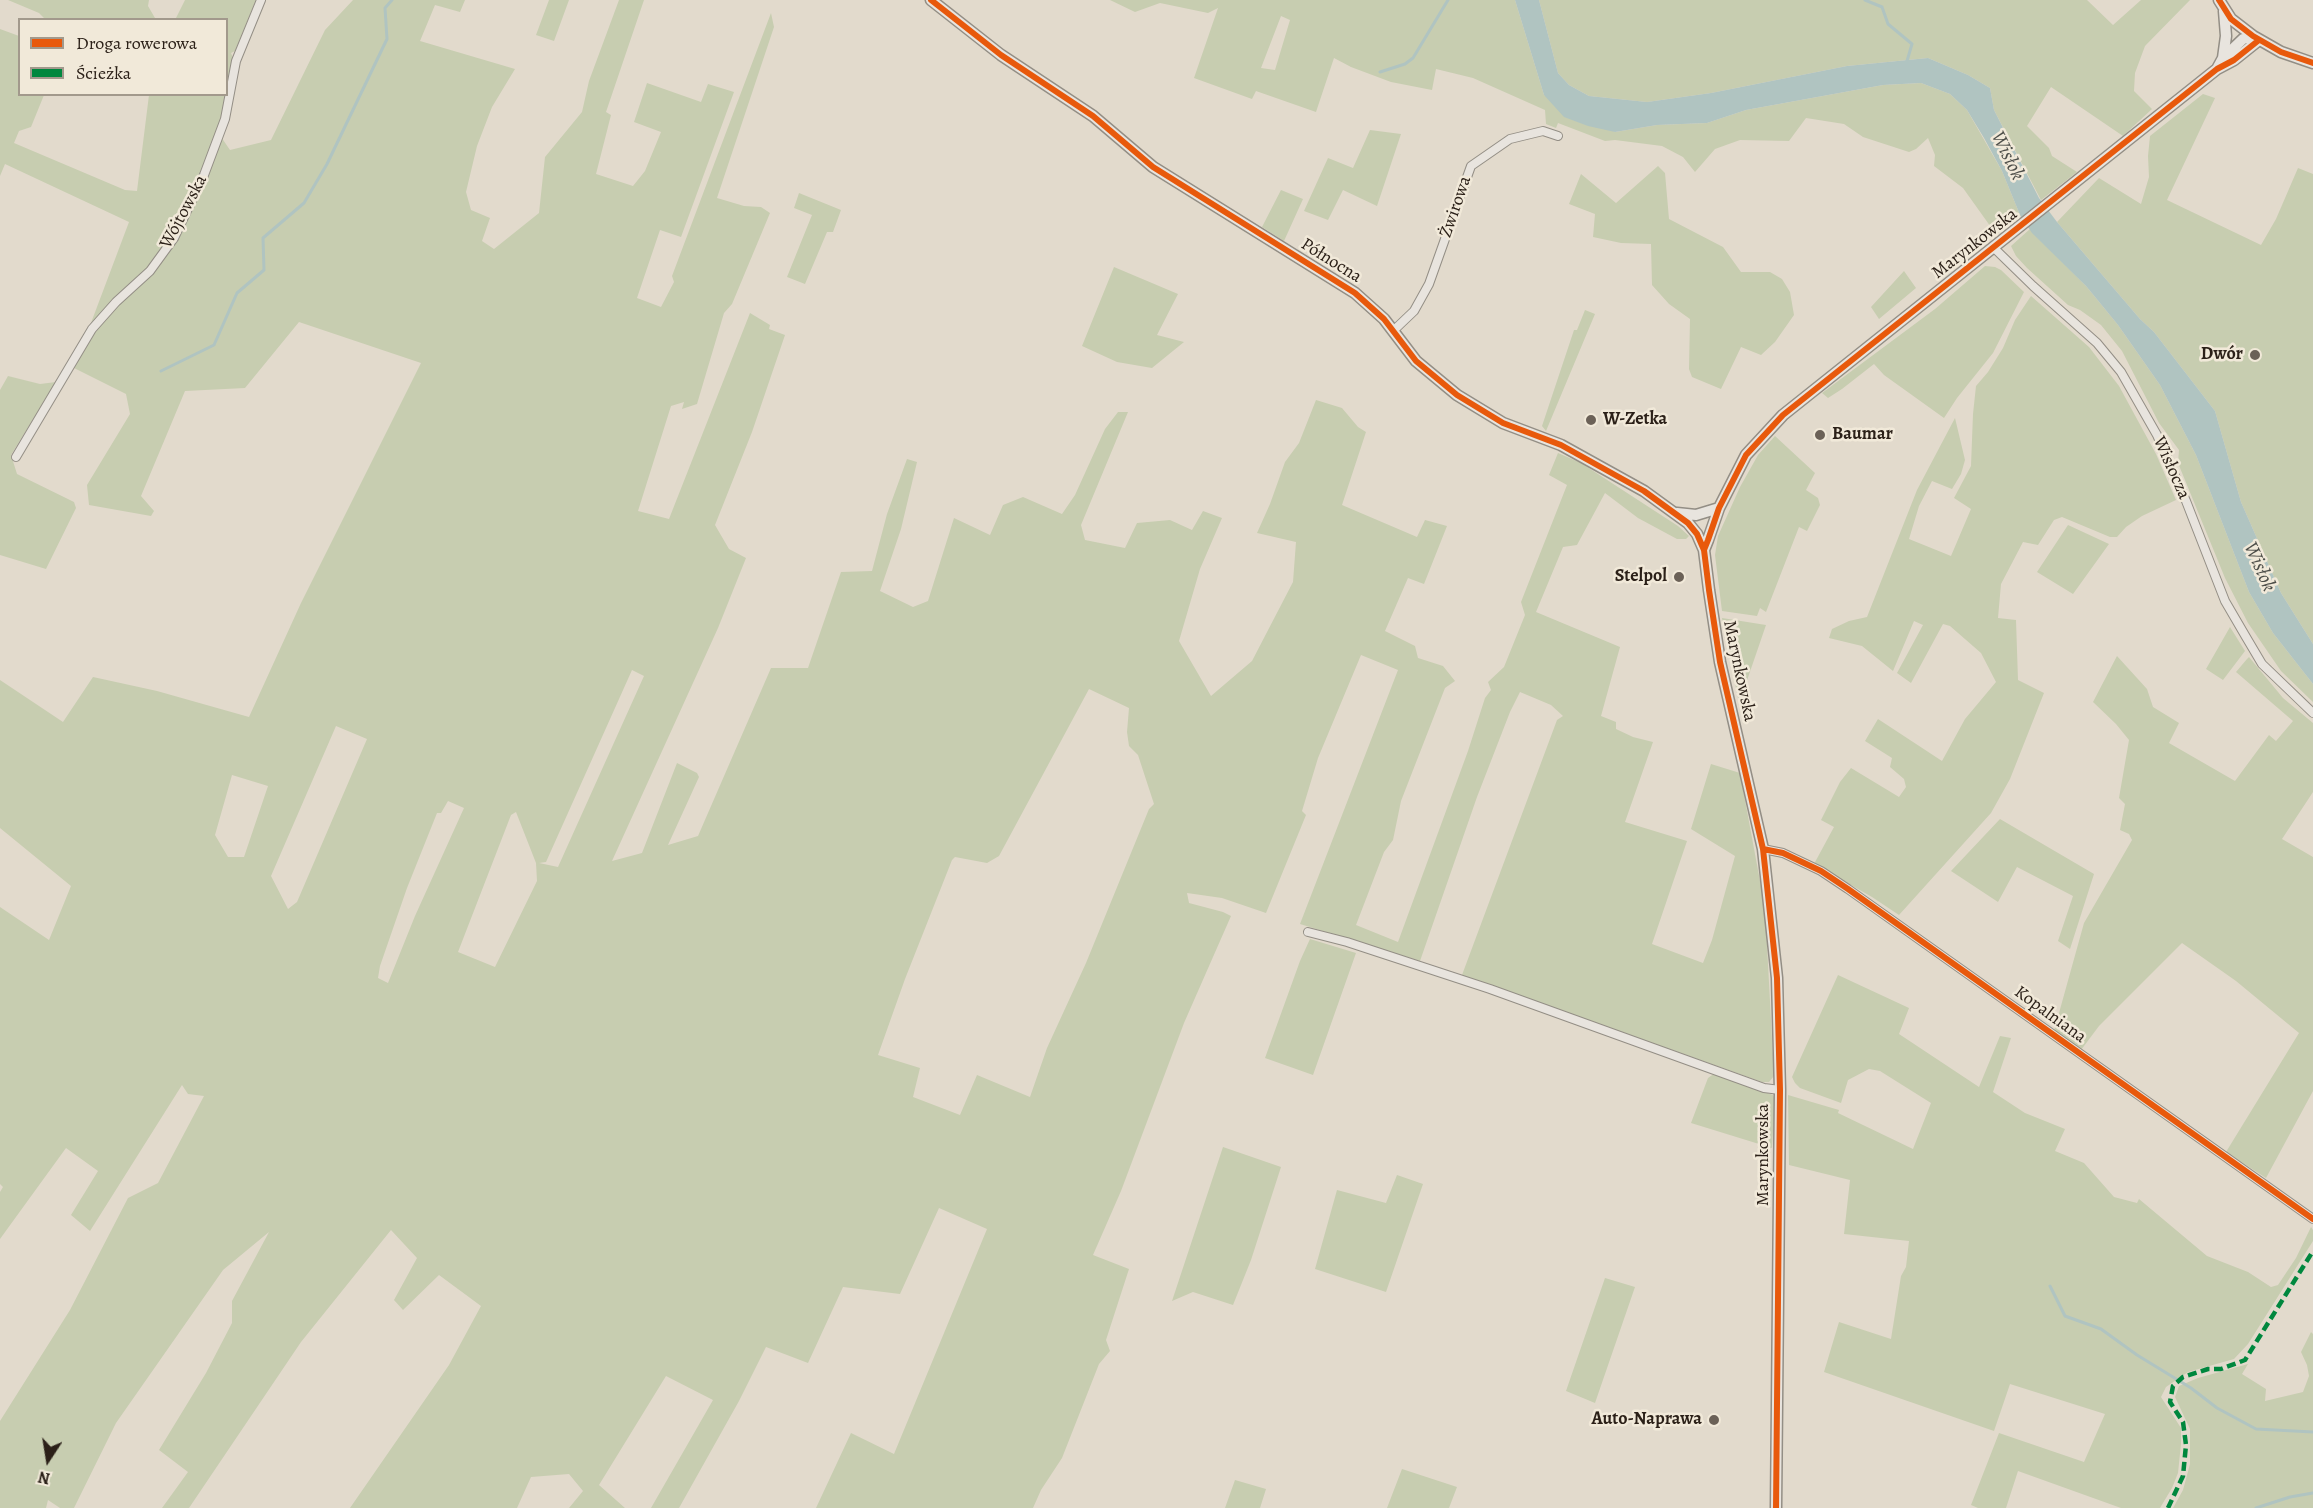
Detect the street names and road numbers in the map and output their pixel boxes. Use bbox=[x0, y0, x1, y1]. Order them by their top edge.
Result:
street label: Wójtowska bbox=[156, 171, 212, 253]
street label: Żwirowa bbox=[1435, 173, 1477, 241]
street label: Marynkowska bbox=[1928, 204, 2022, 284]
street label: Północna bbox=[1297, 234, 1365, 288]
street label: Wisłocza bbox=[2148, 433, 2194, 503]
street label: Marynkowska bbox=[1718, 619, 1760, 723]
street label: Kopalniana bbox=[2010, 982, 2090, 1048]
street label: Marynkowska bbox=[1753, 1104, 1775, 1206]

